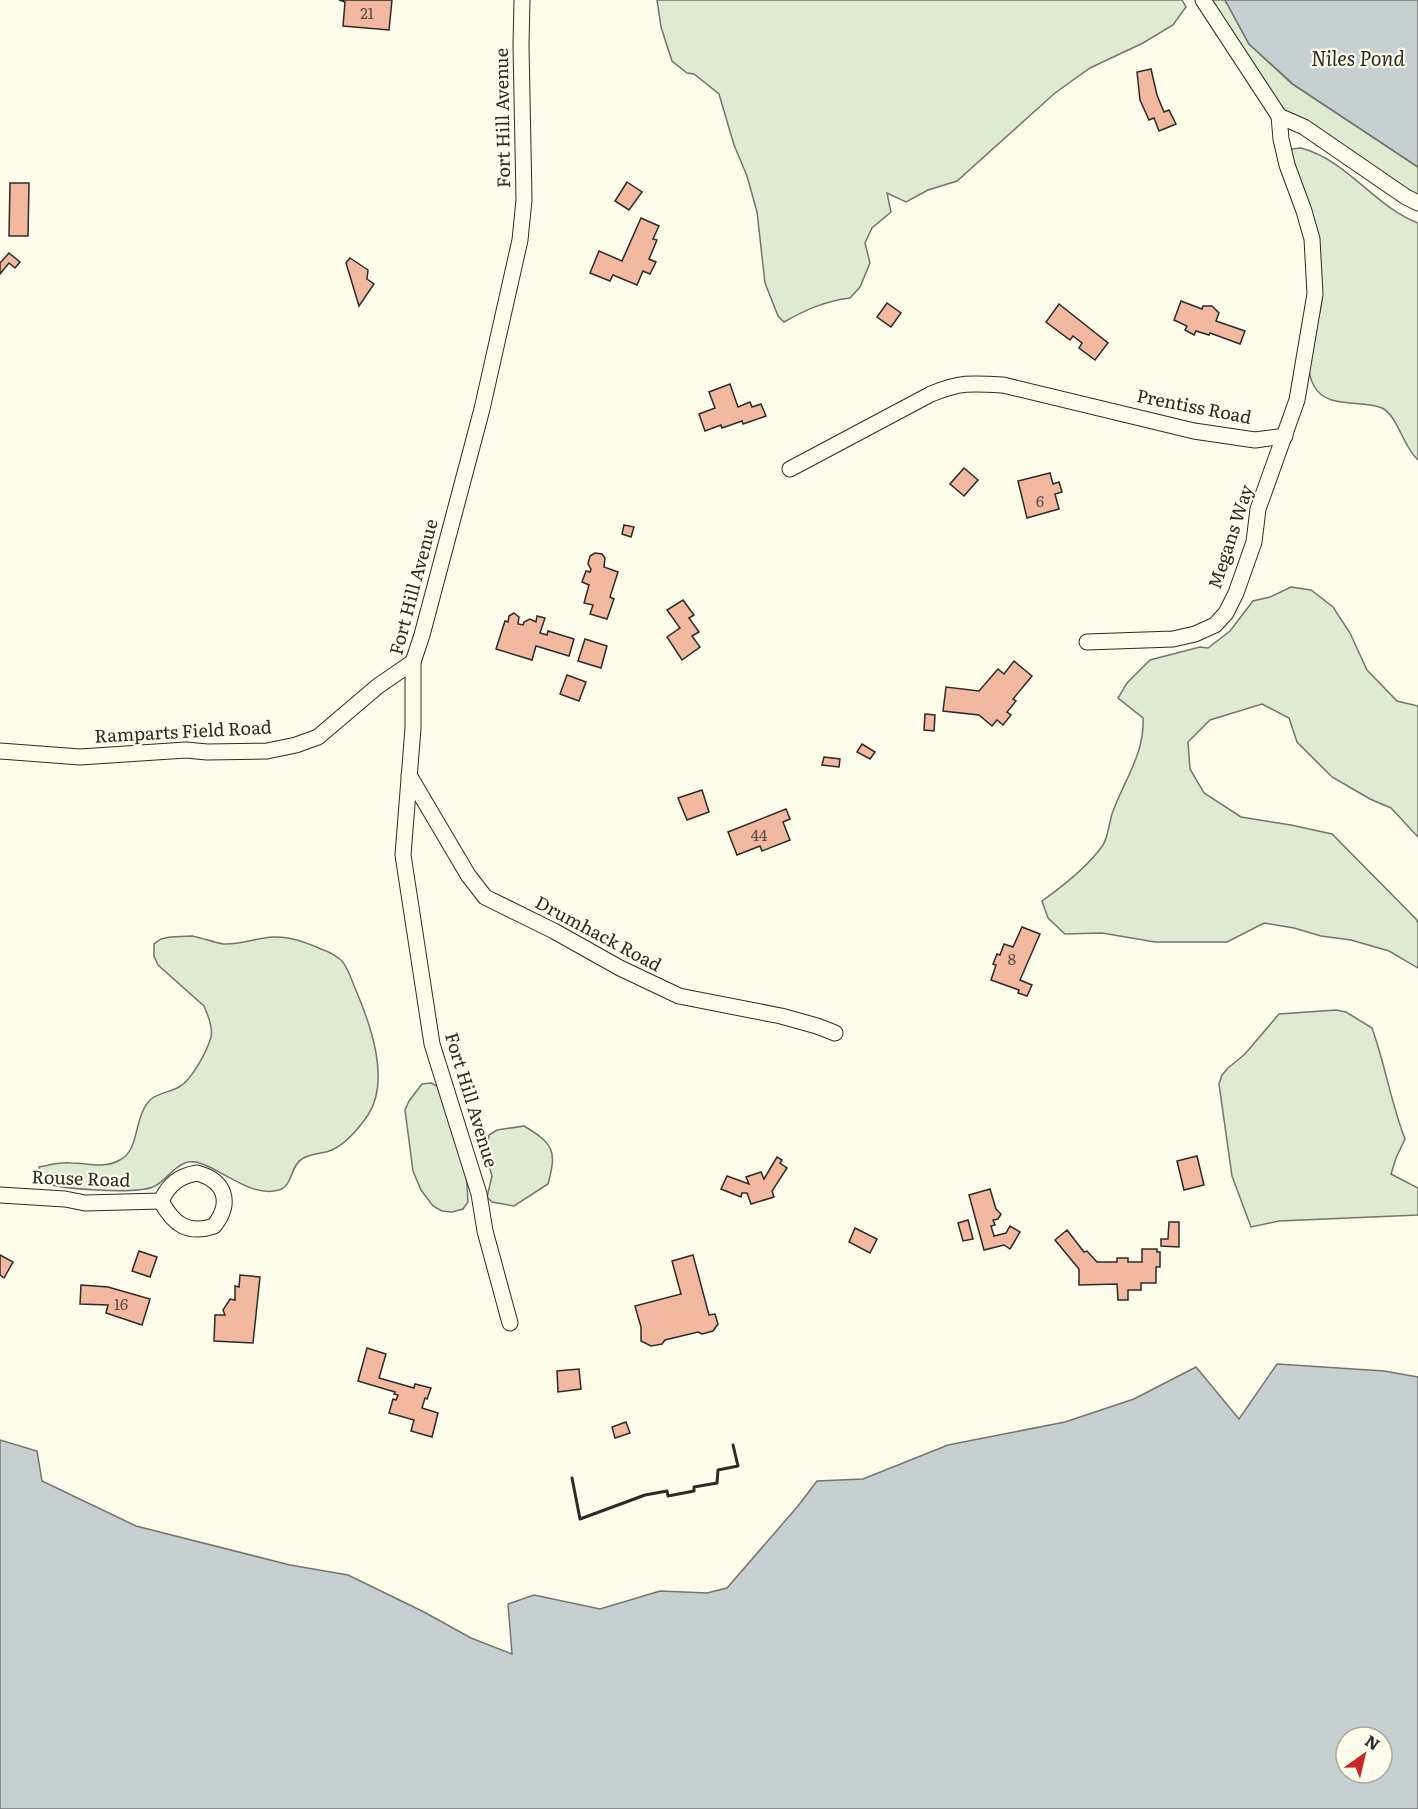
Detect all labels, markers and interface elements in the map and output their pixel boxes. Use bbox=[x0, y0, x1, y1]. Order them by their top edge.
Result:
house number: 21 bbox=[360, 1, 374, 24]
water label: Niles Pond bbox=[1311, 42, 1405, 72]
street label: Fort Hill Avenue bbox=[487, 48, 516, 188]
street label: Prentiss Road bbox=[1135, 381, 1254, 430]
street label: Megans Way bbox=[1200, 480, 1259, 592]
house number: 6 bbox=[1036, 489, 1044, 512]
street label: Fort Hill Avenue bbox=[381, 515, 444, 658]
street label: Ramparts Field Road bbox=[94, 712, 272, 749]
house number: 44 bbox=[751, 823, 767, 846]
street label: Drumhack Road bbox=[531, 888, 667, 977]
house number: 8 bbox=[1008, 947, 1016, 970]
street label: Fort Hill Avenue bbox=[439, 1029, 506, 1170]
street label: Rouse Road bbox=[31, 1162, 131, 1193]
house number: 16 bbox=[114, 1292, 128, 1315]
north arrow bbox=[1334, 1725, 1394, 1785]
text: N bbox=[1361, 1728, 1385, 1755]

